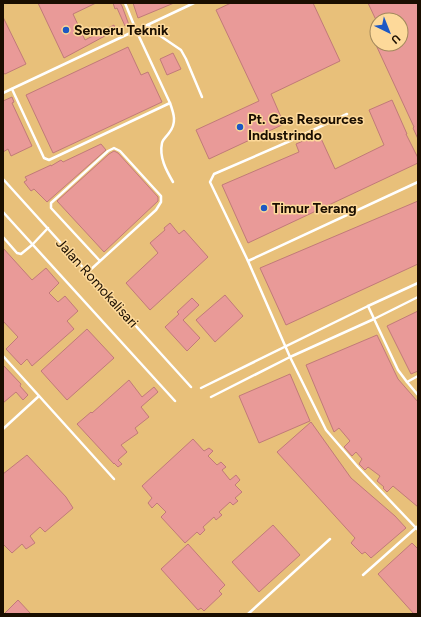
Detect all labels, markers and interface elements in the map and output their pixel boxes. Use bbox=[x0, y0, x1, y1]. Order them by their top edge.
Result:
north arrow bbox=[369, 12, 409, 52]
place label: Semeru Teknik bbox=[74, 22, 169, 39]
marker: Semeru Teknik bbox=[61, 25, 71, 35]
text: U bbox=[388, 32, 403, 47]
place label: Pt. Gas Resources Industrindo bbox=[248, 111, 364, 144]
marker: Pt. Gas Resources Industrindo bbox=[235, 122, 245, 132]
place label: Timur Terang bbox=[272, 200, 357, 217]
marker: Timur Terang bbox=[259, 203, 269, 213]
street label: Jalan Romokalisari bbox=[52, 235, 142, 331]

